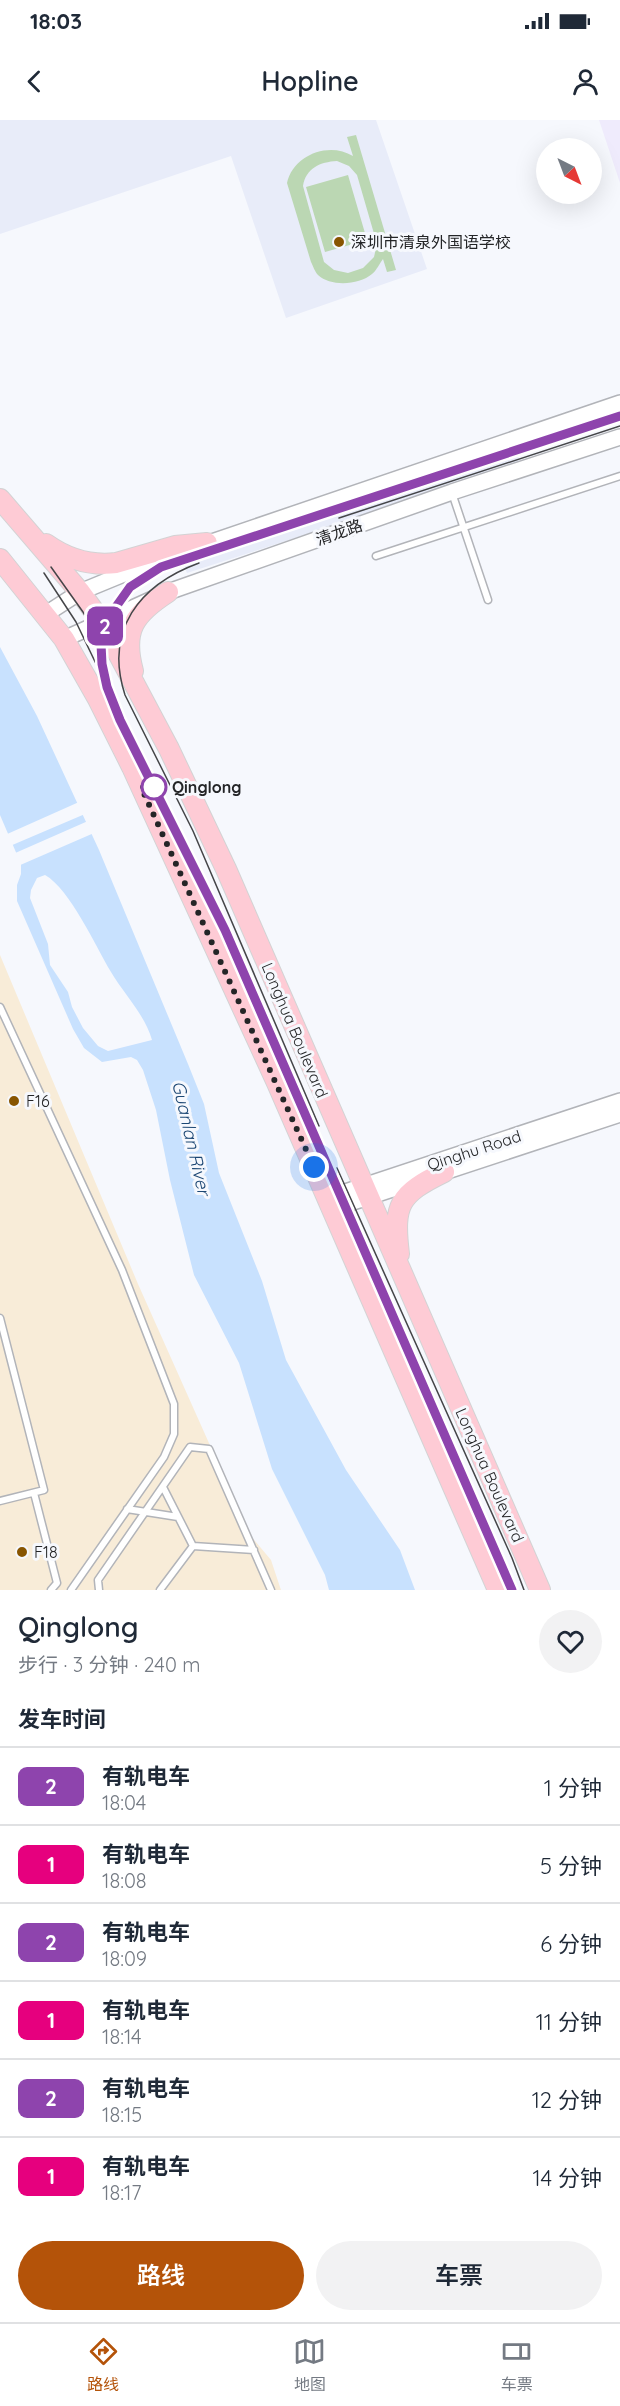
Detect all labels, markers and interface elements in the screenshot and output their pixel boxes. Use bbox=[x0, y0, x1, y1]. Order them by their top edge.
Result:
text: 18:03 bbox=[30, 7, 82, 35]
text: Hopline bbox=[261, 64, 359, 98]
icon: back bbox=[18, 65, 51, 98]
icon: person bbox=[569, 65, 602, 98]
north arrow bbox=[536, 138, 602, 204]
map controls bbox=[536, 138, 602, 204]
place label: 深圳市清泉外国语学校 bbox=[351, 232, 511, 252]
marker: 深圳市清泉外国语学校 bbox=[332, 235, 346, 249]
street label: 清龙路 bbox=[313, 515, 365, 549]
line badge: 2 bbox=[86, 606, 124, 646]
text: 2 bbox=[99, 613, 111, 639]
marker: Qinglong bbox=[141, 774, 167, 800]
place label: Qinglong bbox=[172, 777, 242, 797]
street label: Longhua Boulevard bbox=[257, 959, 333, 1101]
water label: Guanlan River bbox=[167, 1078, 216, 1199]
place label: F16 bbox=[26, 1091, 50, 1111]
marker: F16 bbox=[7, 1094, 21, 1108]
street label: Qinghu Road bbox=[425, 1125, 523, 1175]
your location bbox=[299, 1152, 329, 1182]
street label: Longhua Boulevard bbox=[451, 1405, 529, 1545]
place label: F18 bbox=[34, 1542, 58, 1562]
marker: F18 bbox=[15, 1545, 29, 1559]
text: Qinglong bbox=[18, 1609, 138, 1644]
button: heart bbox=[539, 1610, 602, 1673]
text: 步行 · 3 分钟 · 240 m bbox=[18, 1652, 201, 1677]
text: 发车时间 bbox=[18, 1705, 106, 1733]
text: 有轨电车 bbox=[102, 1762, 190, 1790]
text: 2 bbox=[45, 1773, 57, 1799]
text: 1 分钟 bbox=[544, 1774, 602, 1802]
text: 18:04 bbox=[102, 1790, 146, 1815]
text: 有轨电车 bbox=[102, 1840, 190, 1868]
text: 1 bbox=[47, 1851, 55, 1877]
text: 5 分钟 bbox=[540, 1852, 602, 1880]
text: 18:08 bbox=[102, 1868, 147, 1893]
text: 有轨电车 bbox=[102, 1918, 190, 1946]
text: 2 bbox=[45, 1929, 57, 1955]
text: 6 分钟 bbox=[540, 1930, 602, 1958]
text: 18:09 bbox=[102, 1946, 147, 1971]
text: 有轨电车 bbox=[102, 1996, 190, 2024]
text: 1 bbox=[47, 2007, 55, 2033]
text: 11 分钟 bbox=[536, 2008, 602, 2036]
text: 18:14 bbox=[102, 2024, 142, 2049]
text: 有轨电车 bbox=[102, 2074, 190, 2102]
text: 2 bbox=[45, 2085, 57, 2111]
text: 12 分钟 bbox=[532, 2086, 602, 2114]
text: 18:15 bbox=[102, 2102, 142, 2127]
text: 有轨电车 bbox=[102, 2152, 190, 2180]
text: 1 bbox=[47, 2163, 55, 2189]
text: 14 分钟 bbox=[533, 2164, 602, 2192]
text: 18:17 bbox=[102, 2180, 142, 2205]
button: 路线 bbox=[18, 2241, 304, 2310]
button: 车票 bbox=[316, 2241, 602, 2310]
tab: 路线 bbox=[87, 2335, 120, 2395]
tab: 地图 bbox=[293, 2335, 326, 2395]
tab: 车票 bbox=[500, 2335, 533, 2395]

